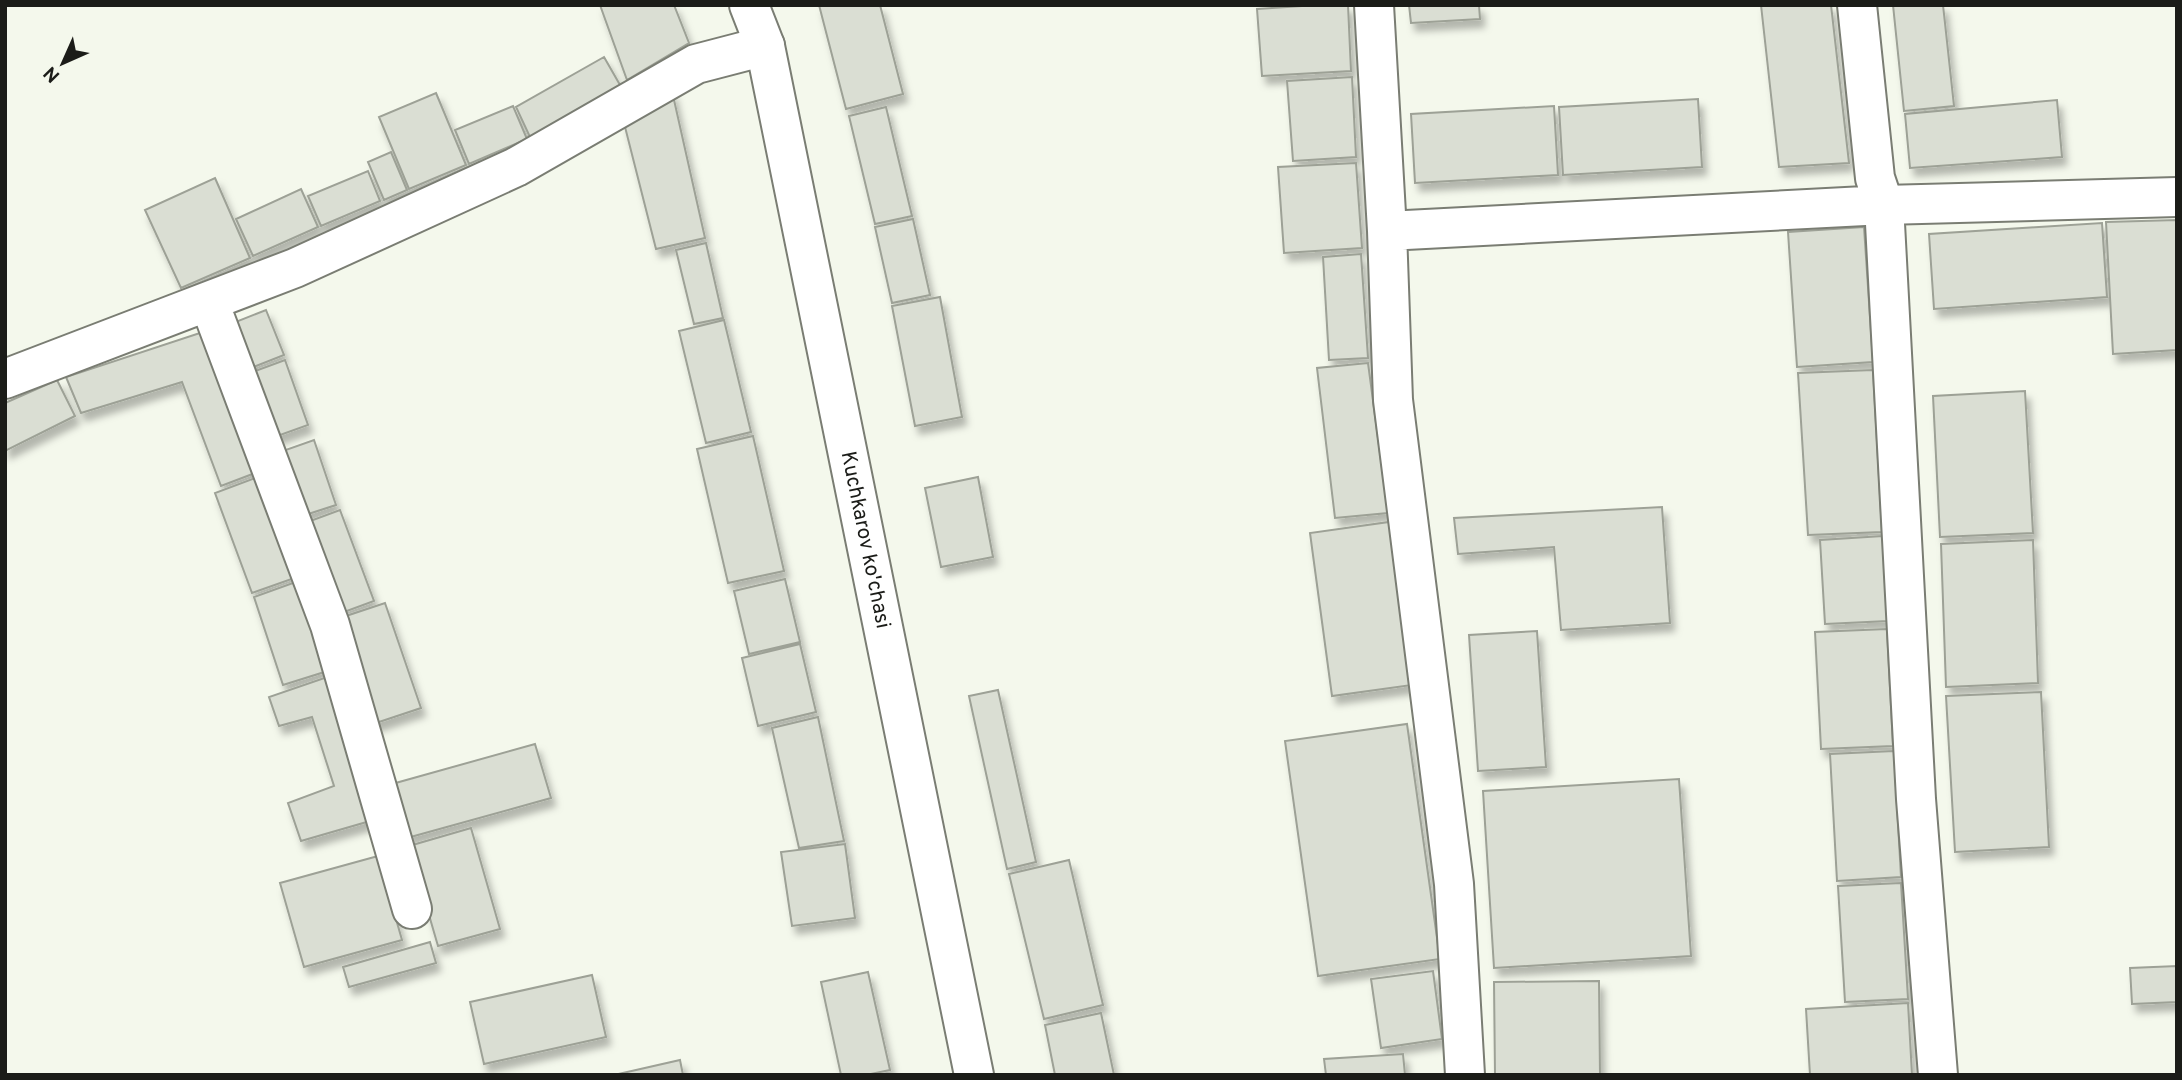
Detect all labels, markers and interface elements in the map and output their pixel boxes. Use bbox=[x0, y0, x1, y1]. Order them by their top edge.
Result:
north arrow bbox=[28, 28, 98, 98]
text: N bbox=[39, 60, 66, 87]
street label: Kuchkarov ko'chasi bbox=[834, 449, 896, 631]

